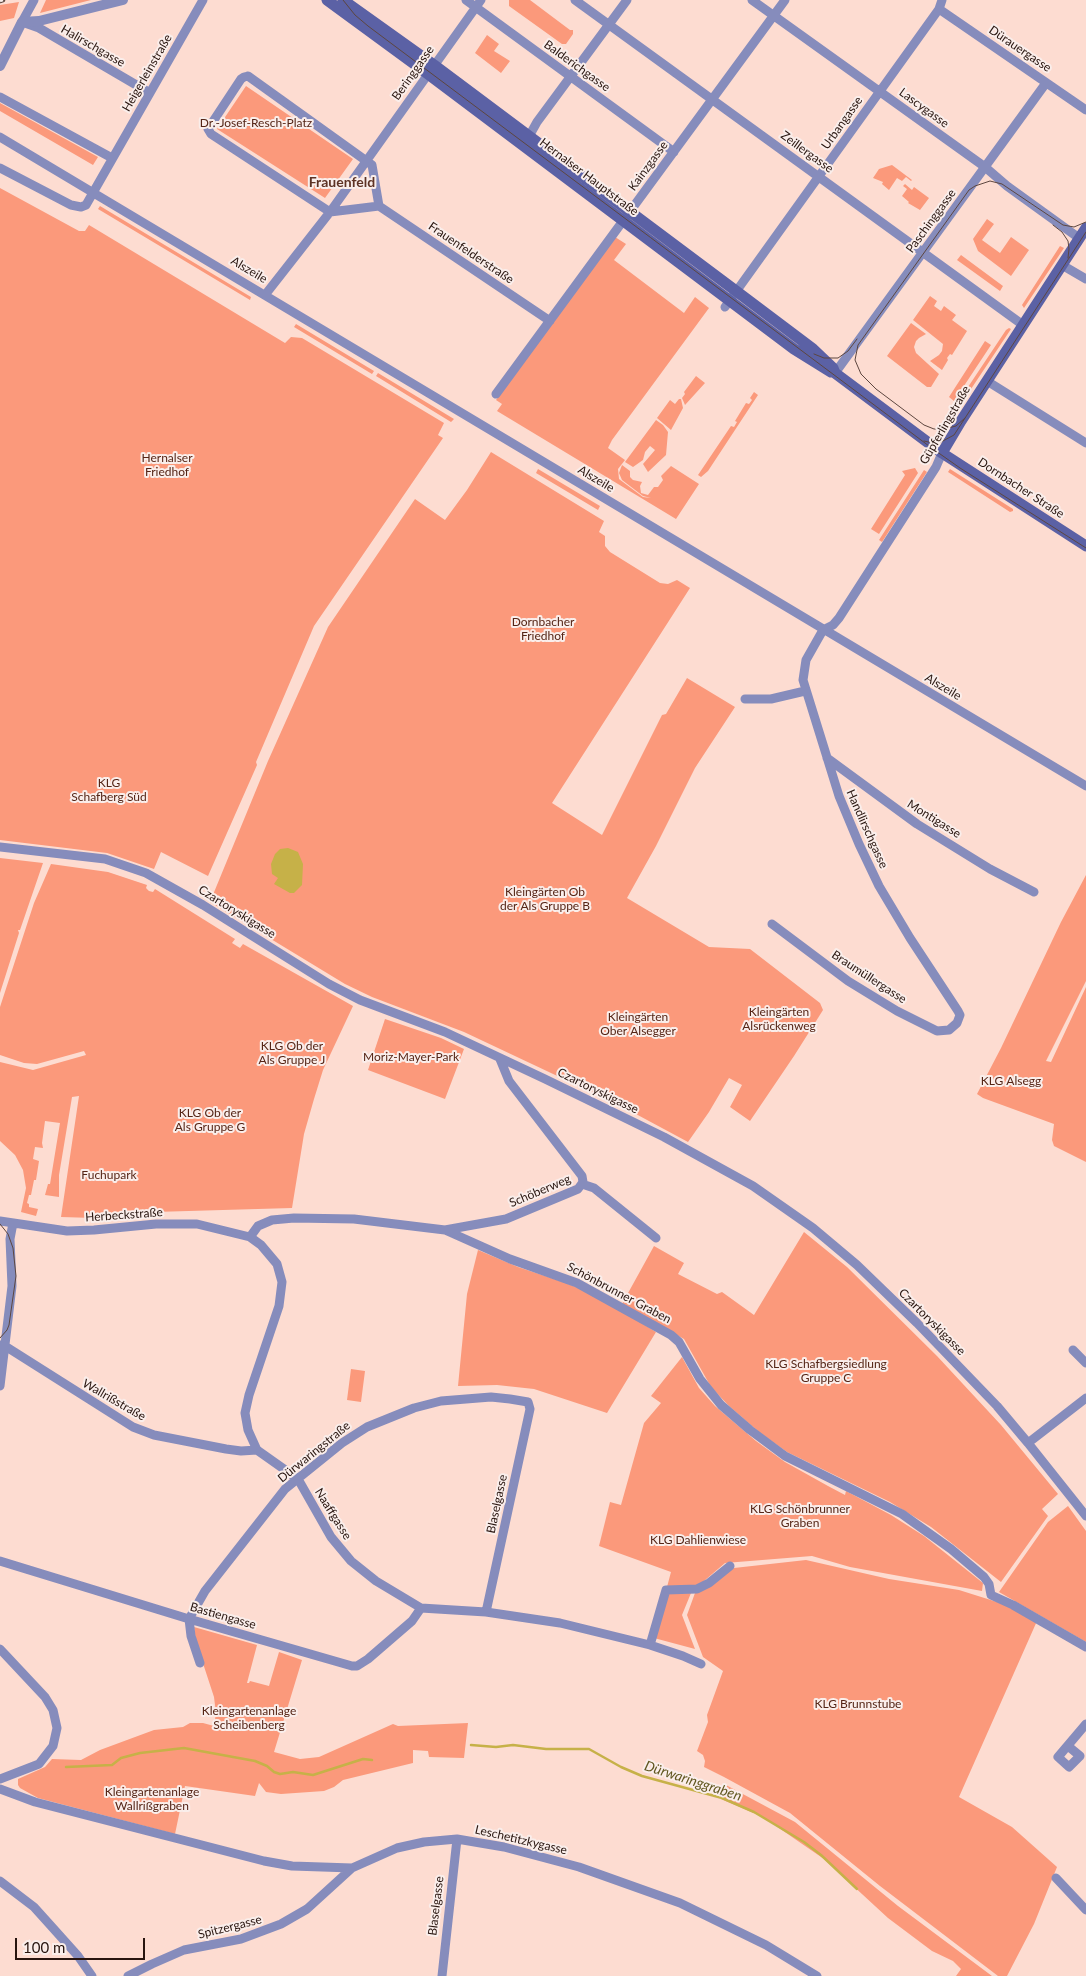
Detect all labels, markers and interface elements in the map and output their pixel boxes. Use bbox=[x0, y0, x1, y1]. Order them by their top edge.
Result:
street label: Halirschgasse bbox=[58, 22, 128, 70]
street label: Dürauergasse bbox=[986, 23, 1054, 75]
street label: Heigerleinstraße bbox=[119, 32, 175, 114]
street label: Balderichgasse bbox=[541, 37, 613, 95]
street label: Beringgasse bbox=[389, 43, 437, 103]
street label: Lascygasse bbox=[896, 85, 952, 131]
street label: Urbangasse bbox=[819, 94, 865, 152]
park label: Dr.-Josef-Resch-Platz bbox=[200, 116, 312, 130]
street label: Zeillergasse bbox=[778, 128, 836, 176]
street label: Hernalser Hauptstraße bbox=[537, 135, 641, 219]
street label: Kainzgasse bbox=[625, 138, 671, 194]
district label: Frauenfeld bbox=[309, 174, 375, 190]
street label: Paschinggasse bbox=[903, 186, 959, 256]
street label: Frauenfelderstraße bbox=[426, 219, 516, 287]
street label: Alszeile bbox=[228, 254, 270, 286]
street label: Güpferlingstraße bbox=[917, 383, 973, 467]
park label: Hernalser Friedhof bbox=[141, 451, 193, 479]
street label: Dornbacher Straße bbox=[975, 455, 1067, 521]
street label: Alszeile bbox=[575, 463, 617, 495]
park label: Dornbacher Friedhof bbox=[512, 615, 574, 643]
street label: Alszeile bbox=[922, 671, 964, 703]
park label: KLG Schafberg Süd bbox=[71, 776, 147, 804]
street label: Handlirschgasse bbox=[843, 787, 891, 871]
street label: Montigasse bbox=[904, 797, 964, 841]
street label: Czartoryskigasse bbox=[196, 882, 278, 942]
park label: Kleingärten Ob der Als Gruppe B bbox=[500, 885, 590, 913]
street label: Braumüllergasse bbox=[829, 947, 909, 1007]
park label: Kleingärten Alsrückenweg bbox=[742, 1005, 816, 1033]
park label: Kleingärten Ober Alsegger bbox=[600, 1010, 676, 1038]
park label: KLG Ob der Als Gruppe J bbox=[259, 1039, 325, 1067]
park label: Moriz-Mayer-Park bbox=[363, 1050, 459, 1064]
street label: Czartoryskigasse bbox=[555, 1065, 641, 1117]
park label: KLG Alsegg bbox=[981, 1074, 1041, 1088]
park label: KLG Ob der Als Gruppe G bbox=[175, 1106, 245, 1134]
park label: Fuchupark bbox=[81, 1168, 137, 1182]
street label: Schöberweg bbox=[507, 1172, 573, 1210]
street label: Herbeckstraße bbox=[85, 1205, 163, 1225]
street label: Schönbrunner Graben bbox=[564, 1259, 674, 1327]
street label: Czartoryskigasse bbox=[896, 1286, 968, 1358]
park label: KLG Schafbergsiedlung Gruppe C bbox=[765, 1357, 887, 1385]
street label: Wallrißstraße bbox=[80, 1376, 148, 1424]
street label: Dürwaringstraße bbox=[275, 1419, 353, 1485]
street label: Blaselgasse bbox=[484, 1473, 510, 1535]
street label: Naaffgasse bbox=[312, 1486, 354, 1542]
park label: KLG Schönbrunner Graben bbox=[750, 1502, 850, 1530]
park label: KLG Dahlienwiese bbox=[650, 1533, 746, 1547]
street label: Bastiengasse bbox=[188, 1600, 258, 1632]
park label: KLG Brunnstube bbox=[815, 1697, 901, 1711]
park label: Kleingartenanlage Scheibenberg bbox=[202, 1704, 296, 1732]
water label: Dürwaringgraben bbox=[642, 1757, 744, 1805]
park label: Kleingartenanlage Wallrißgraben bbox=[105, 1785, 199, 1813]
street label: Leschetitzkygasse bbox=[473, 1822, 569, 1858]
street label: Blaselgasse bbox=[425, 1875, 447, 1937]
street label: Spitzergasse bbox=[197, 1912, 263, 1942]
scale bar bbox=[18, 1928, 148, 1960]
text: 100 m bbox=[23, 1938, 65, 1956]

